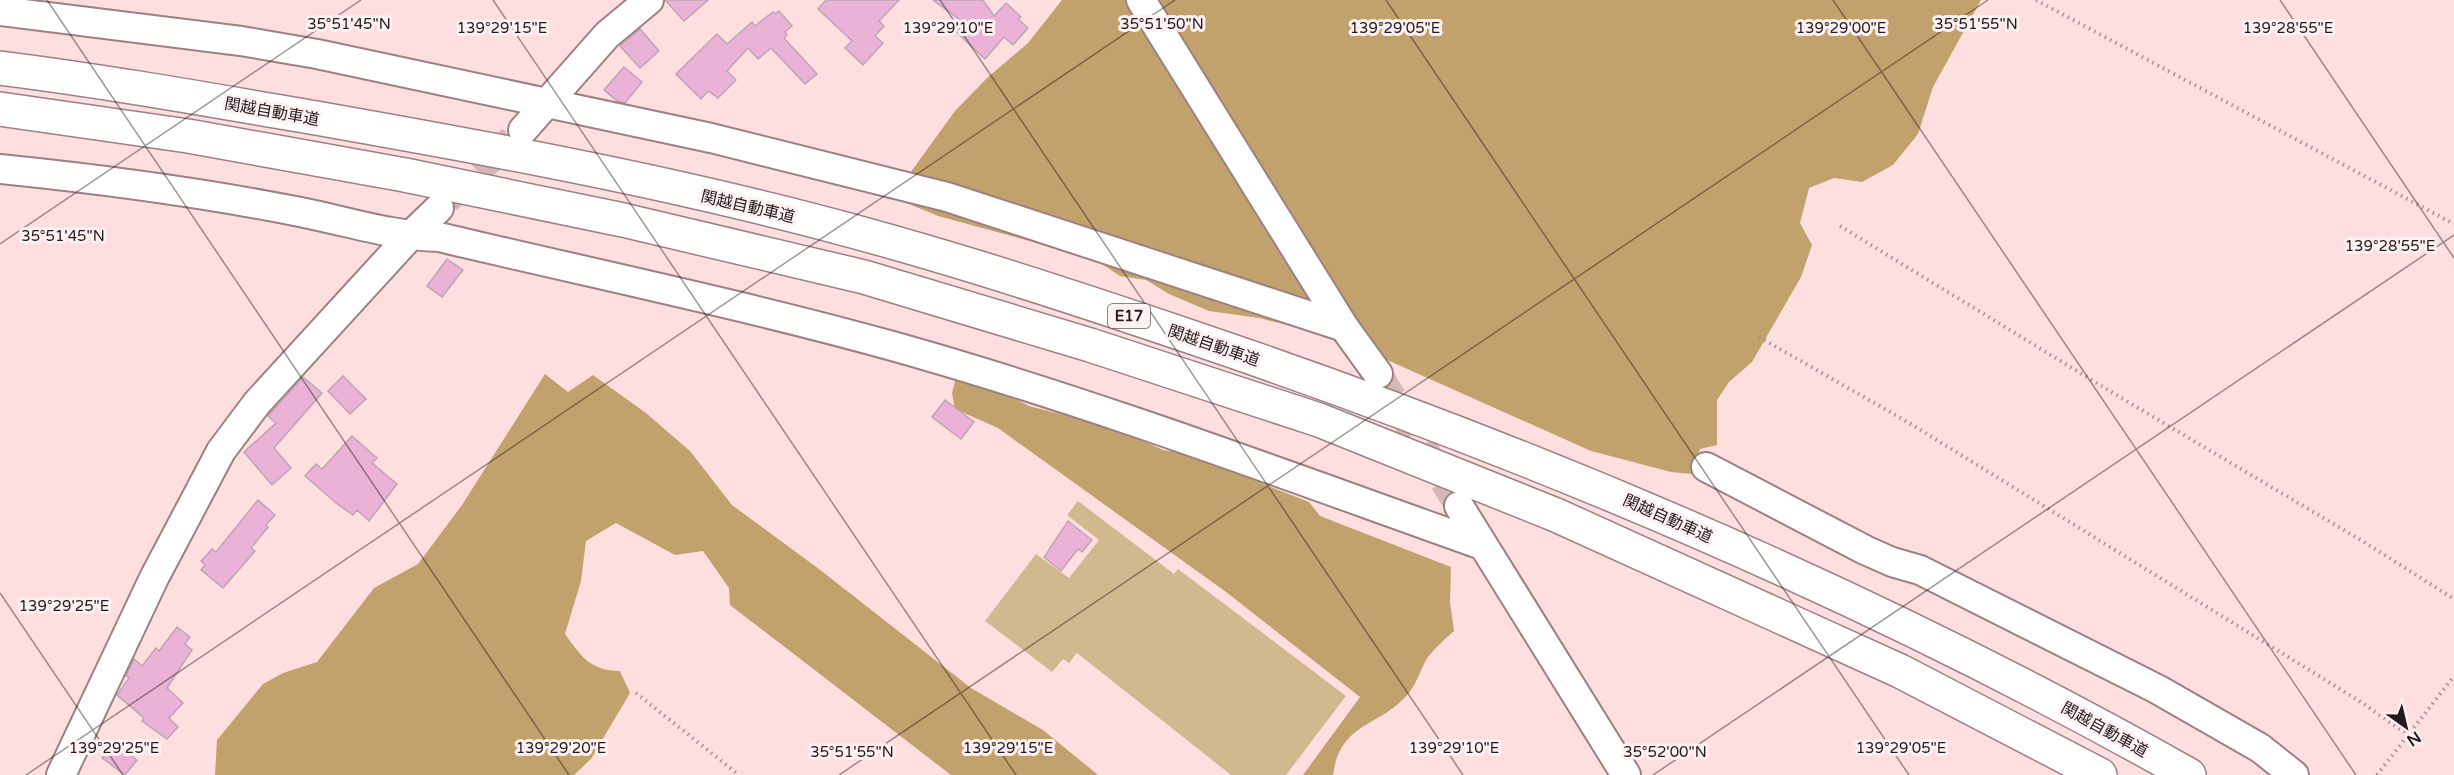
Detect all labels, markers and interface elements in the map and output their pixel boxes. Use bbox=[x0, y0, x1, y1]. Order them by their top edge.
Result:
text: 35°51'45"N bbox=[307, 15, 391, 33]
text: 35°51'50"N bbox=[1120, 15, 1204, 33]
text: 35°51'55"N bbox=[1934, 15, 2018, 33]
text: 139°29'15"E bbox=[457, 19, 547, 37]
text: 139°29'10"E bbox=[903, 19, 993, 37]
text: 139°29'05"E bbox=[1350, 19, 1440, 37]
text: 139°29'00"E bbox=[1796, 19, 1886, 37]
text: 139°28'55"E bbox=[2243, 19, 2333, 37]
street label: 関越自動車道 bbox=[223, 94, 321, 130]
street label: 関越自動車道 bbox=[699, 186, 797, 228]
text: 35°51'45"N bbox=[21, 227, 105, 245]
text: 139°28'55"E bbox=[2345, 237, 2435, 255]
road number: E17 bbox=[1108, 304, 1150, 328]
street label: 関越自動車道 bbox=[1165, 321, 1262, 371]
street label: 関越自動車道 bbox=[1620, 490, 1716, 548]
text: 139°29'25"E bbox=[19, 597, 109, 615]
north arrow bbox=[2376, 697, 2436, 757]
street label: 関越自動車道 bbox=[2058, 698, 2151, 762]
text: N bbox=[2403, 727, 2425, 750]
text: 139°29'25"E bbox=[69, 739, 159, 757]
text: 139°29'20"E bbox=[516, 739, 606, 757]
text: 139°29'15"E bbox=[963, 739, 1053, 757]
text: 139°29'10"E bbox=[1409, 739, 1499, 757]
text: 139°29'05"E bbox=[1856, 739, 1946, 757]
text: 35°51'55"N bbox=[810, 743, 894, 761]
text: 35°52'00"N bbox=[1623, 743, 1707, 761]

